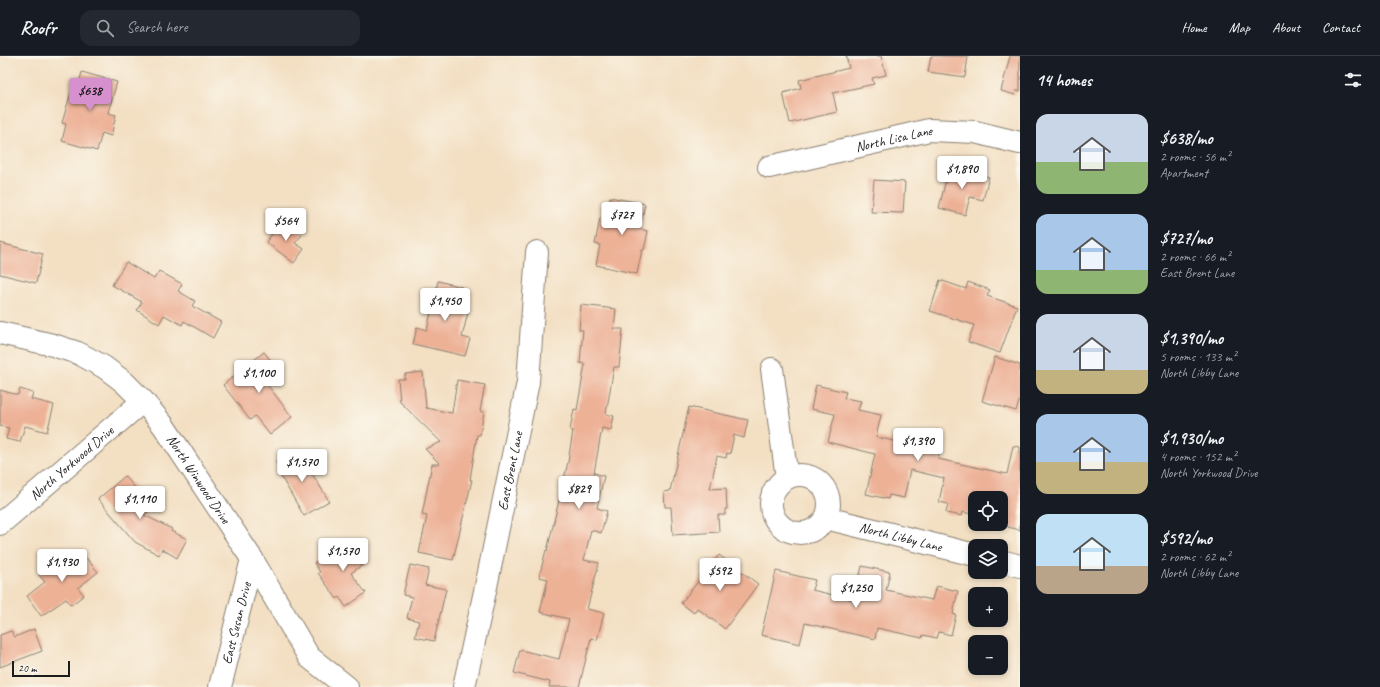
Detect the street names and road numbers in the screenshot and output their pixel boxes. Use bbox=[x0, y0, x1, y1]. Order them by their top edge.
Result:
street label: North Lisa Lane bbox=[854, 121, 934, 155]
street label: North Yorkwood Drive bbox=[26, 421, 118, 503]
street label: East Brent Lane bbox=[493, 428, 526, 512]
street label: North Winwood Drive bbox=[163, 431, 235, 528]
street label: North Libby Lane bbox=[858, 518, 945, 555]
street label: East Susan Drive bbox=[218, 579, 255, 666]

